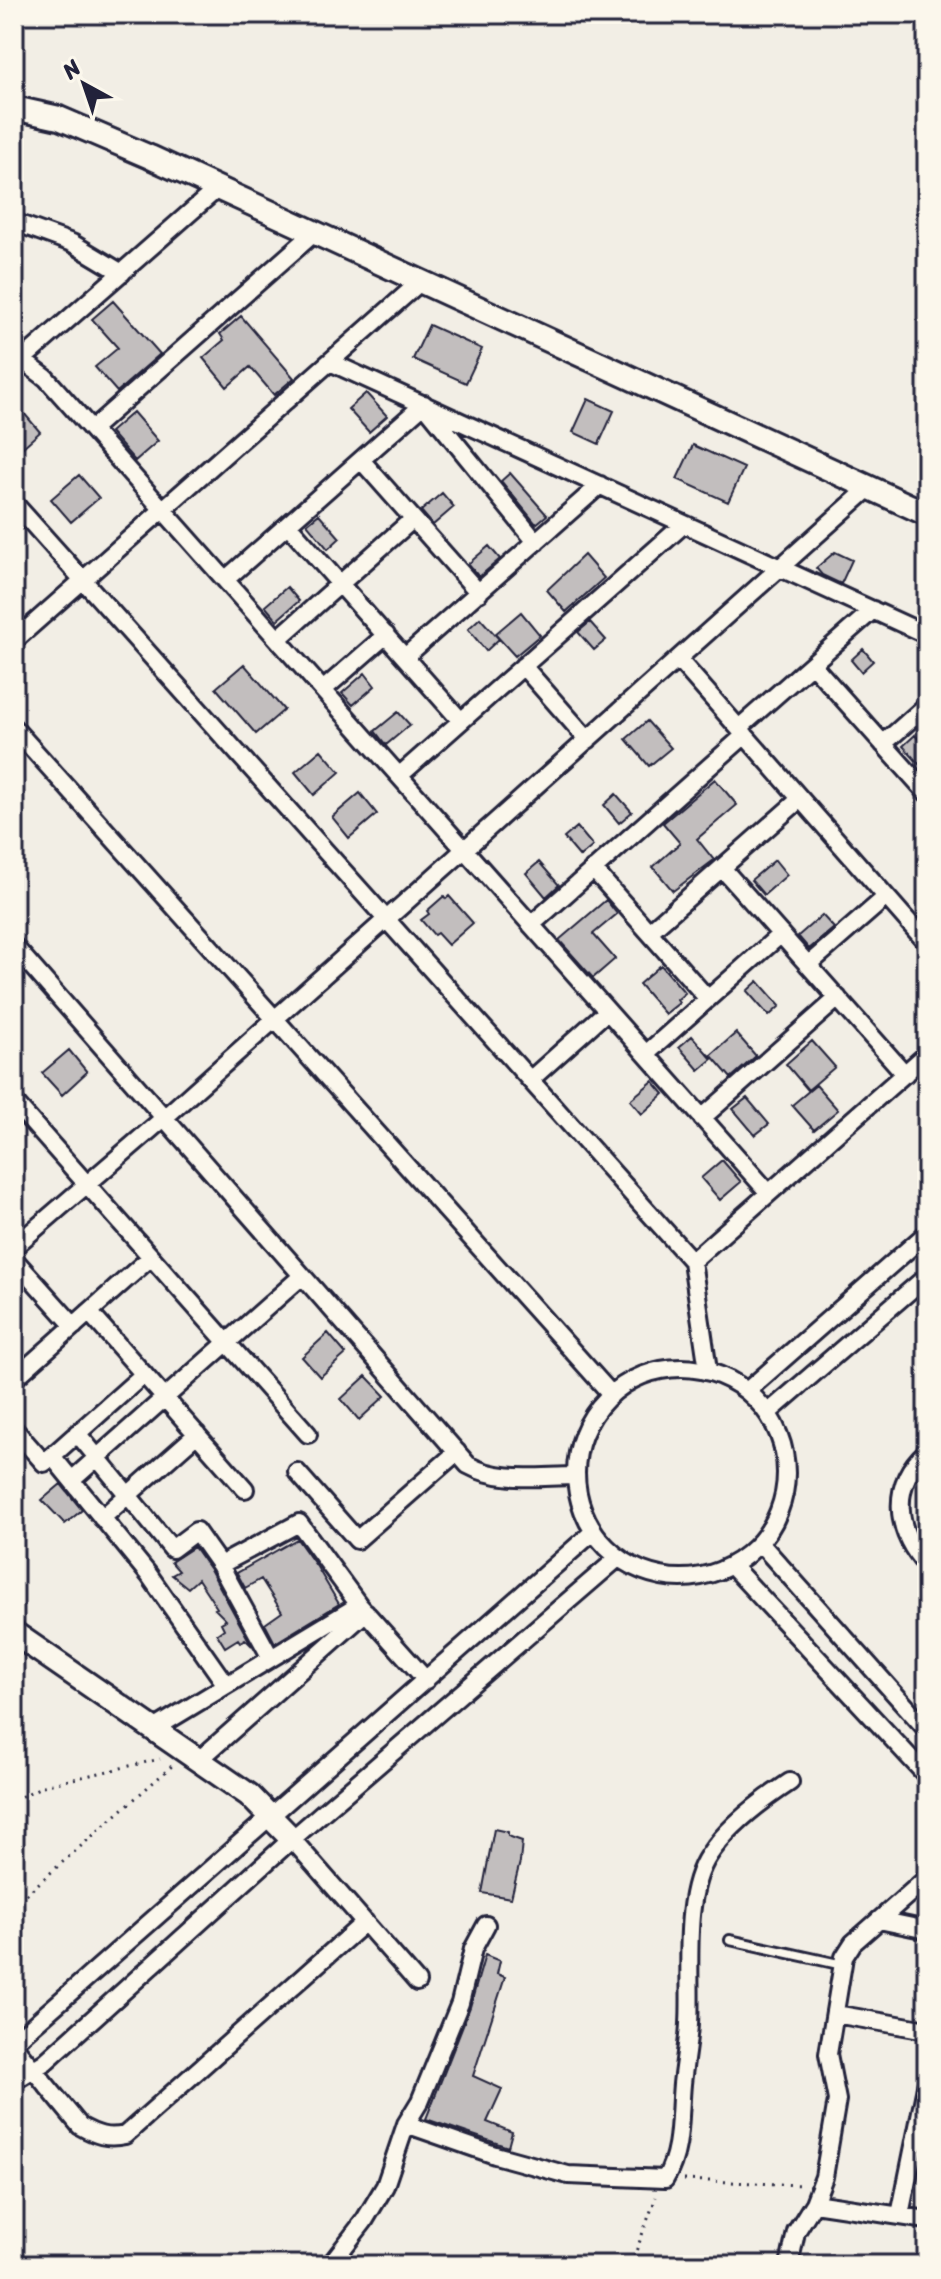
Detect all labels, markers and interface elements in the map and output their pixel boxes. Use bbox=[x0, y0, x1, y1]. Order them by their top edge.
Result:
north arrow bbox=[44, 44, 124, 124]
text: N bbox=[52, 49, 90, 90]

